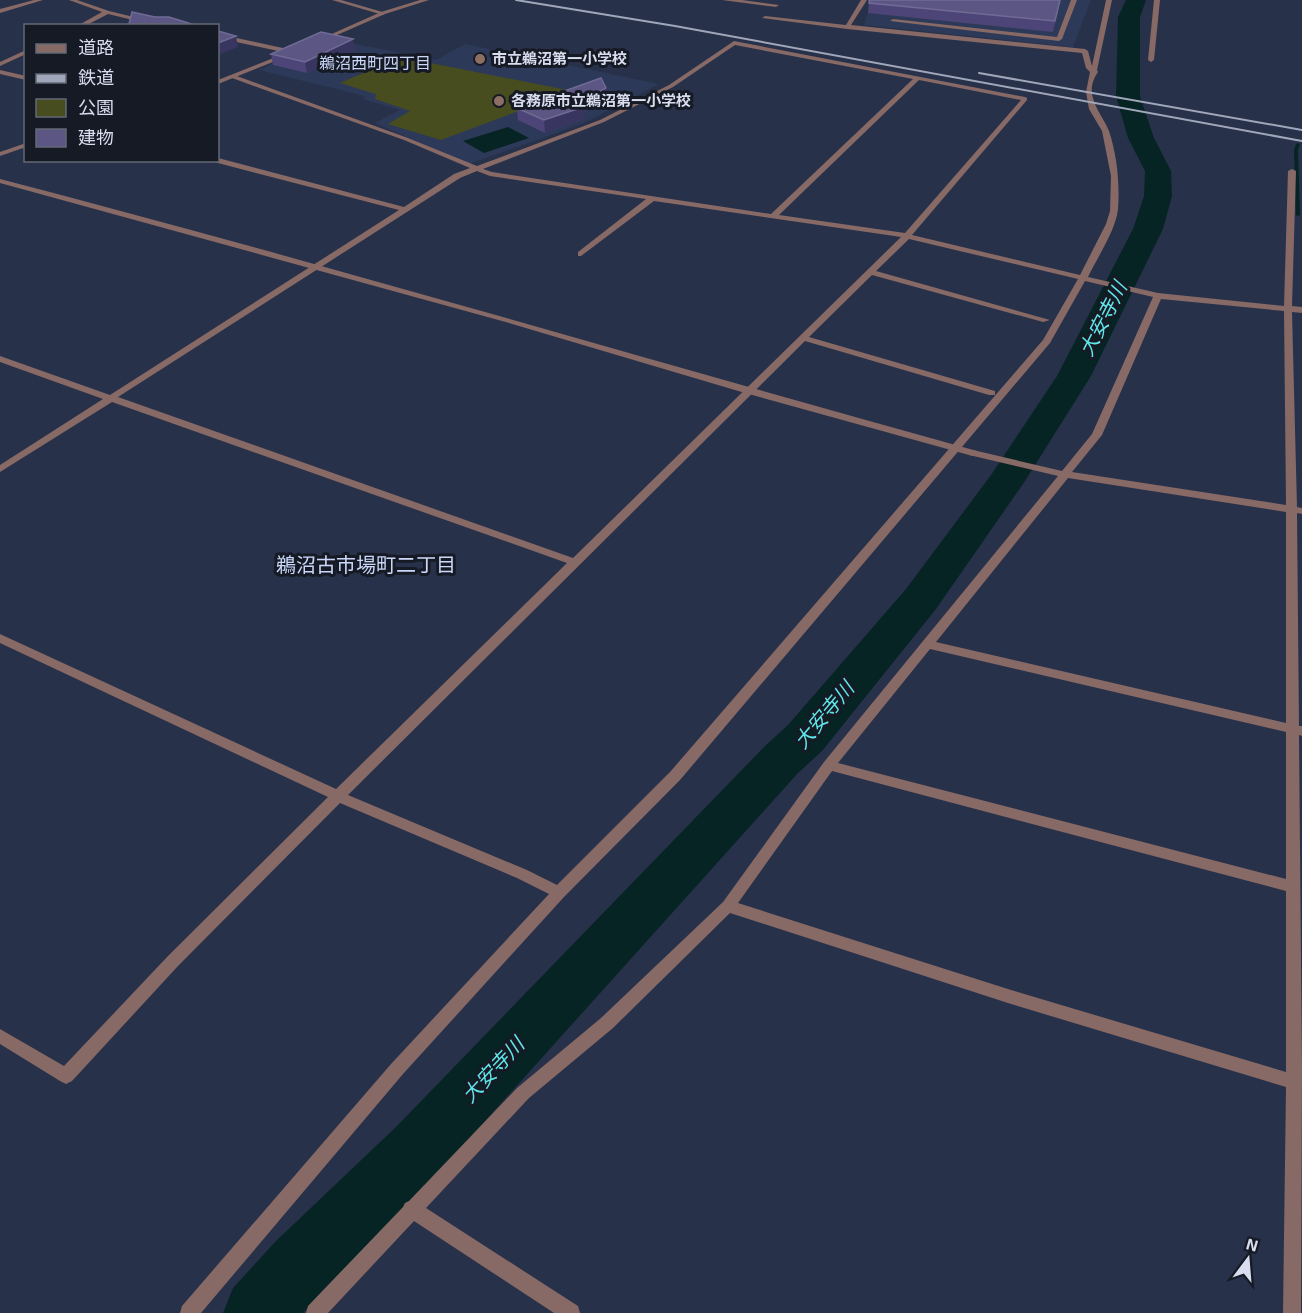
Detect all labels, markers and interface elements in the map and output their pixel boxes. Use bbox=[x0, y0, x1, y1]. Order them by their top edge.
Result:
legend bbox=[24, 24, 219, 162]
text: 道路 bbox=[78, 36, 114, 58]
place label: 市立鵜沼第一小学校 bbox=[492, 49, 627, 67]
marker: 市立鵜沼第一小学校 bbox=[473, 52, 487, 66]
district label: 鵜沼西町四丁目 bbox=[319, 53, 431, 72]
text: 鉄道 bbox=[78, 66, 114, 88]
place label: 各務原市立鵜沼第一小学校 bbox=[511, 91, 691, 109]
marker: 各務原市立鵜沼第一小学校 bbox=[492, 94, 506, 108]
text: 公園 bbox=[78, 96, 114, 118]
text: 建物 bbox=[78, 126, 114, 148]
water label: 大安寺川 bbox=[1073, 276, 1132, 360]
district label: 鵜沼古市場町二丁目 bbox=[276, 552, 456, 576]
water label: 大安寺川 bbox=[788, 674, 859, 753]
water label: 大安寺川 bbox=[456, 1030, 530, 1107]
north arrow bbox=[1218, 1229, 1278, 1289]
text: N bbox=[1244, 1233, 1260, 1255]

